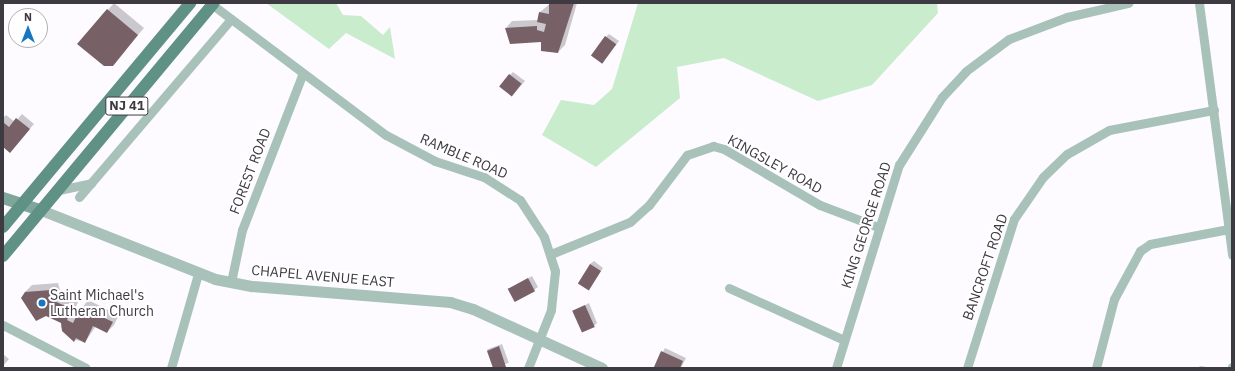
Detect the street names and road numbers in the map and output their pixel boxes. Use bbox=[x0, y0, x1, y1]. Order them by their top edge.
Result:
road number: NJ 41 bbox=[105, 95, 149, 117]
street label: FOREST ROAD bbox=[226, 126, 274, 216]
street label: RAMBLE ROAD bbox=[418, 130, 510, 182]
street label: KINGSLEY ROAD bbox=[725, 131, 825, 197]
street label: KING GEORGE ROAD bbox=[838, 160, 894, 290]
street label: BANCROFT ROAD bbox=[959, 212, 1011, 322]
street label: CHAPEL AVENUE EAST bbox=[251, 261, 395, 291]

